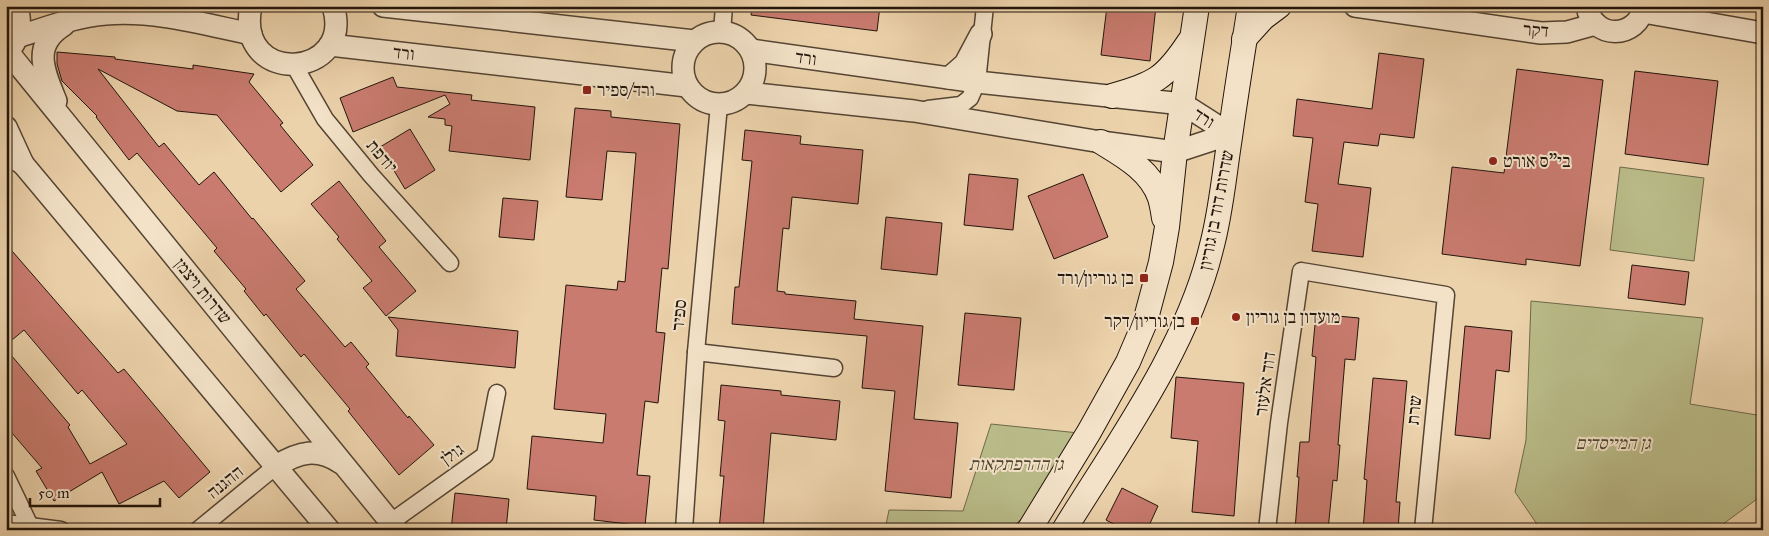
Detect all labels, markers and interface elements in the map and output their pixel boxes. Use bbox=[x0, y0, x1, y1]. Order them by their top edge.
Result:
street label: דקר bbox=[1522, 18, 1550, 42]
street label: ורד bbox=[392, 41, 416, 65]
street label: ורד bbox=[794, 46, 818, 70]
place label: ורד/ספיר bbox=[597, 79, 655, 101]
marker: ורד/ספיר bbox=[581, 84, 593, 96]
street label: ורד bbox=[1189, 103, 1219, 133]
street label: יודפת bbox=[362, 135, 402, 177]
street label: שדרות דוד בן גוריון bbox=[1194, 148, 1238, 272]
place label: בי"ס אורט bbox=[1503, 150, 1571, 172]
marker: בי"ס אורט bbox=[1487, 155, 1499, 167]
street label: שדרות ויצמן bbox=[170, 253, 236, 329]
place label: בן גוריון/ורד bbox=[1057, 267, 1134, 289]
marker: בן גוריון/ורד bbox=[1138, 272, 1150, 284]
street label: ספיר bbox=[667, 298, 691, 332]
place label: מועדון בן גוריון bbox=[1246, 306, 1340, 328]
place label: בן גוריון/דקר bbox=[1104, 310, 1185, 332]
marker: מועדון בן גוריון bbox=[1230, 311, 1242, 323]
marker: בן גוריון/דקר bbox=[1189, 315, 1201, 327]
street label: דוד אלעזר bbox=[1250, 350, 1280, 418]
street label: שרת bbox=[1402, 394, 1426, 426]
park label: גן המייסדים bbox=[1575, 432, 1651, 454]
street label: גולן bbox=[436, 438, 468, 470]
park label: גן ההרפתקאות bbox=[969, 453, 1064, 475]
street label: ההגנה bbox=[202, 461, 248, 503]
scale bar bbox=[30, 476, 160, 508]
text: 50 m bbox=[38, 484, 70, 502]

